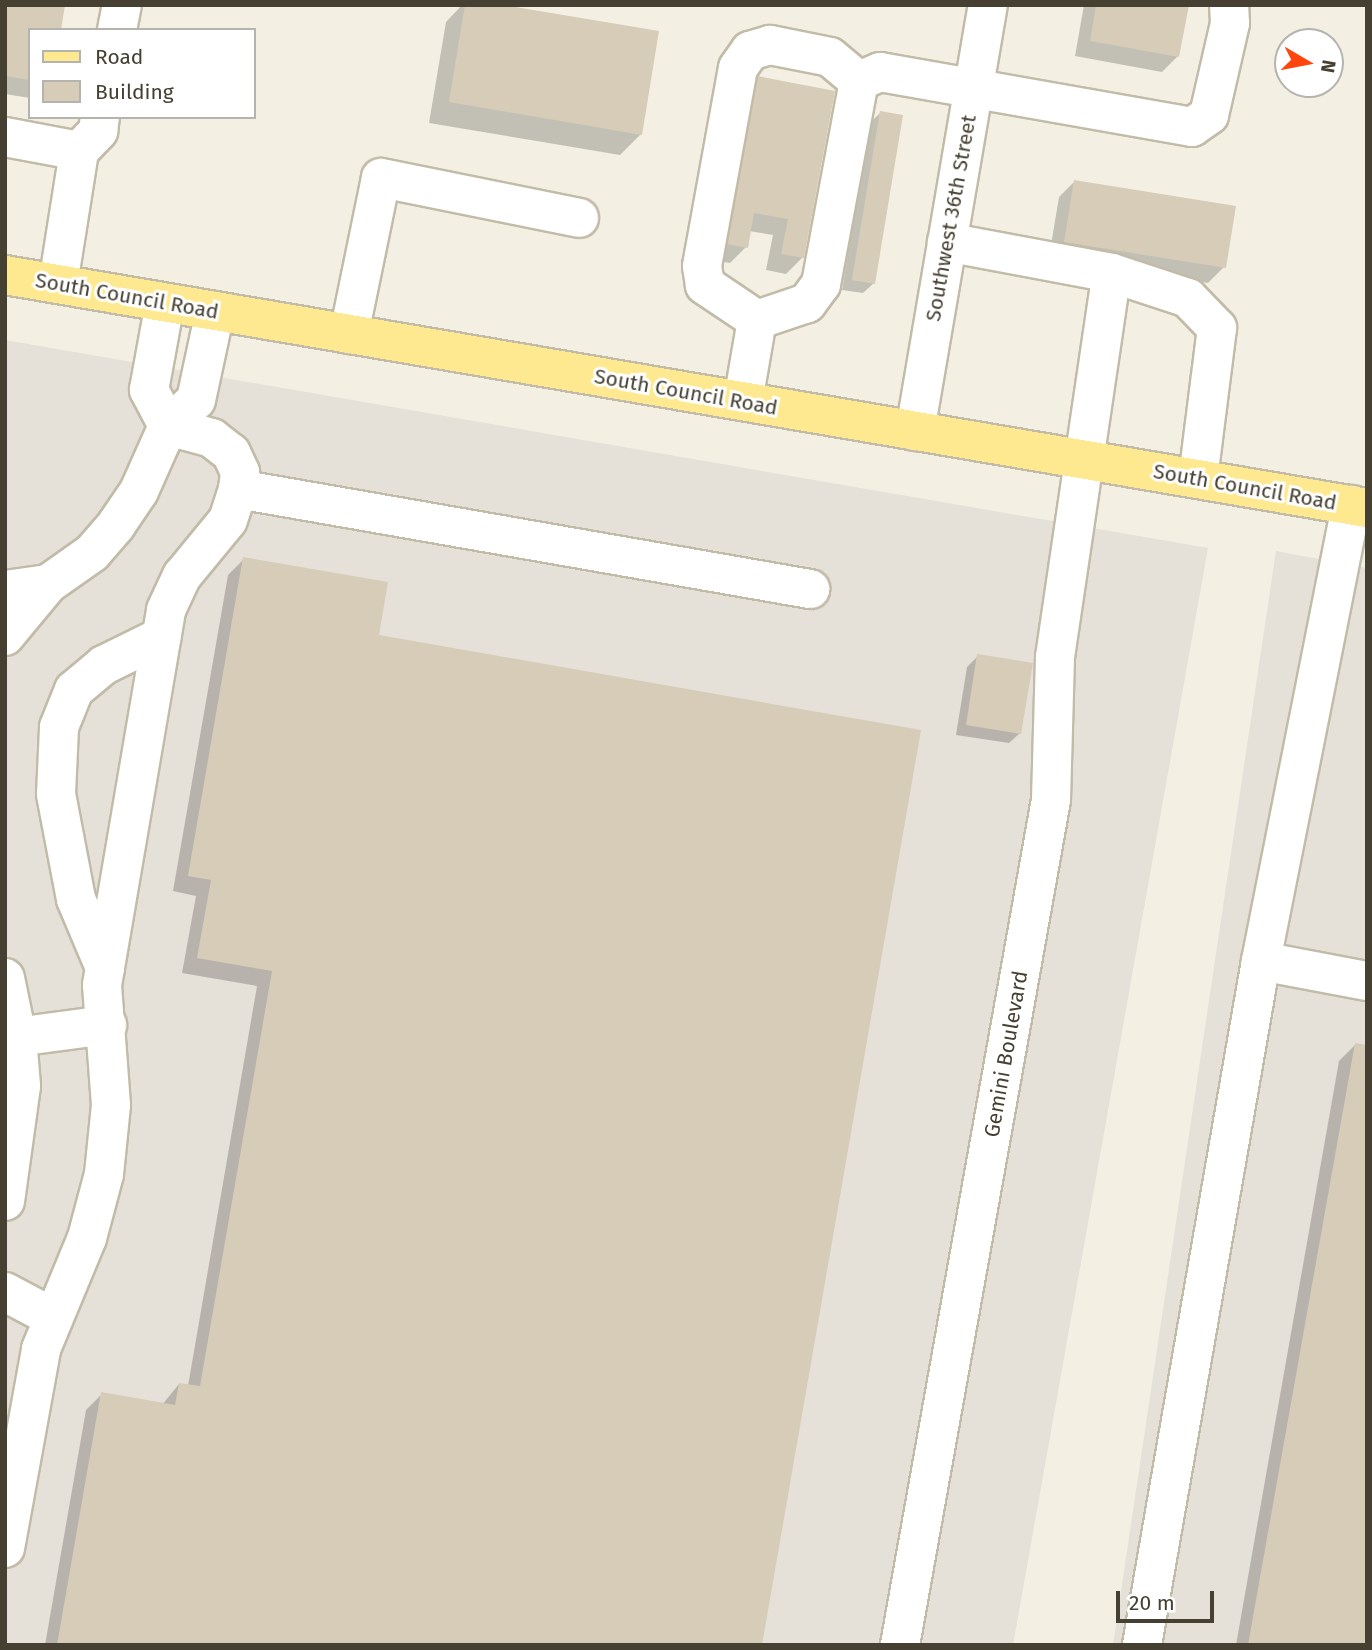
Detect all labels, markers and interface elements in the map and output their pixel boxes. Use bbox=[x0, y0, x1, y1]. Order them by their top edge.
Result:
legend bbox=[28, 28, 256, 119]
north arrow bbox=[1274, 28, 1344, 98]
text: Road bbox=[95, 44, 143, 70]
text: N bbox=[1316, 58, 1341, 75]
text: Building bbox=[95, 79, 174, 105]
street label: Southwest 36th Street bbox=[920, 113, 982, 323]
street label: South Council Road bbox=[33, 267, 221, 325]
street label: South Council Road bbox=[592, 363, 780, 421]
street label: South Council Road bbox=[1151, 458, 1339, 516]
street label: Gemini Boulevard bbox=[979, 969, 1033, 1139]
scale bar bbox=[1120, 1576, 1218, 1620]
text: 20 m bbox=[1129, 1590, 1175, 1616]

